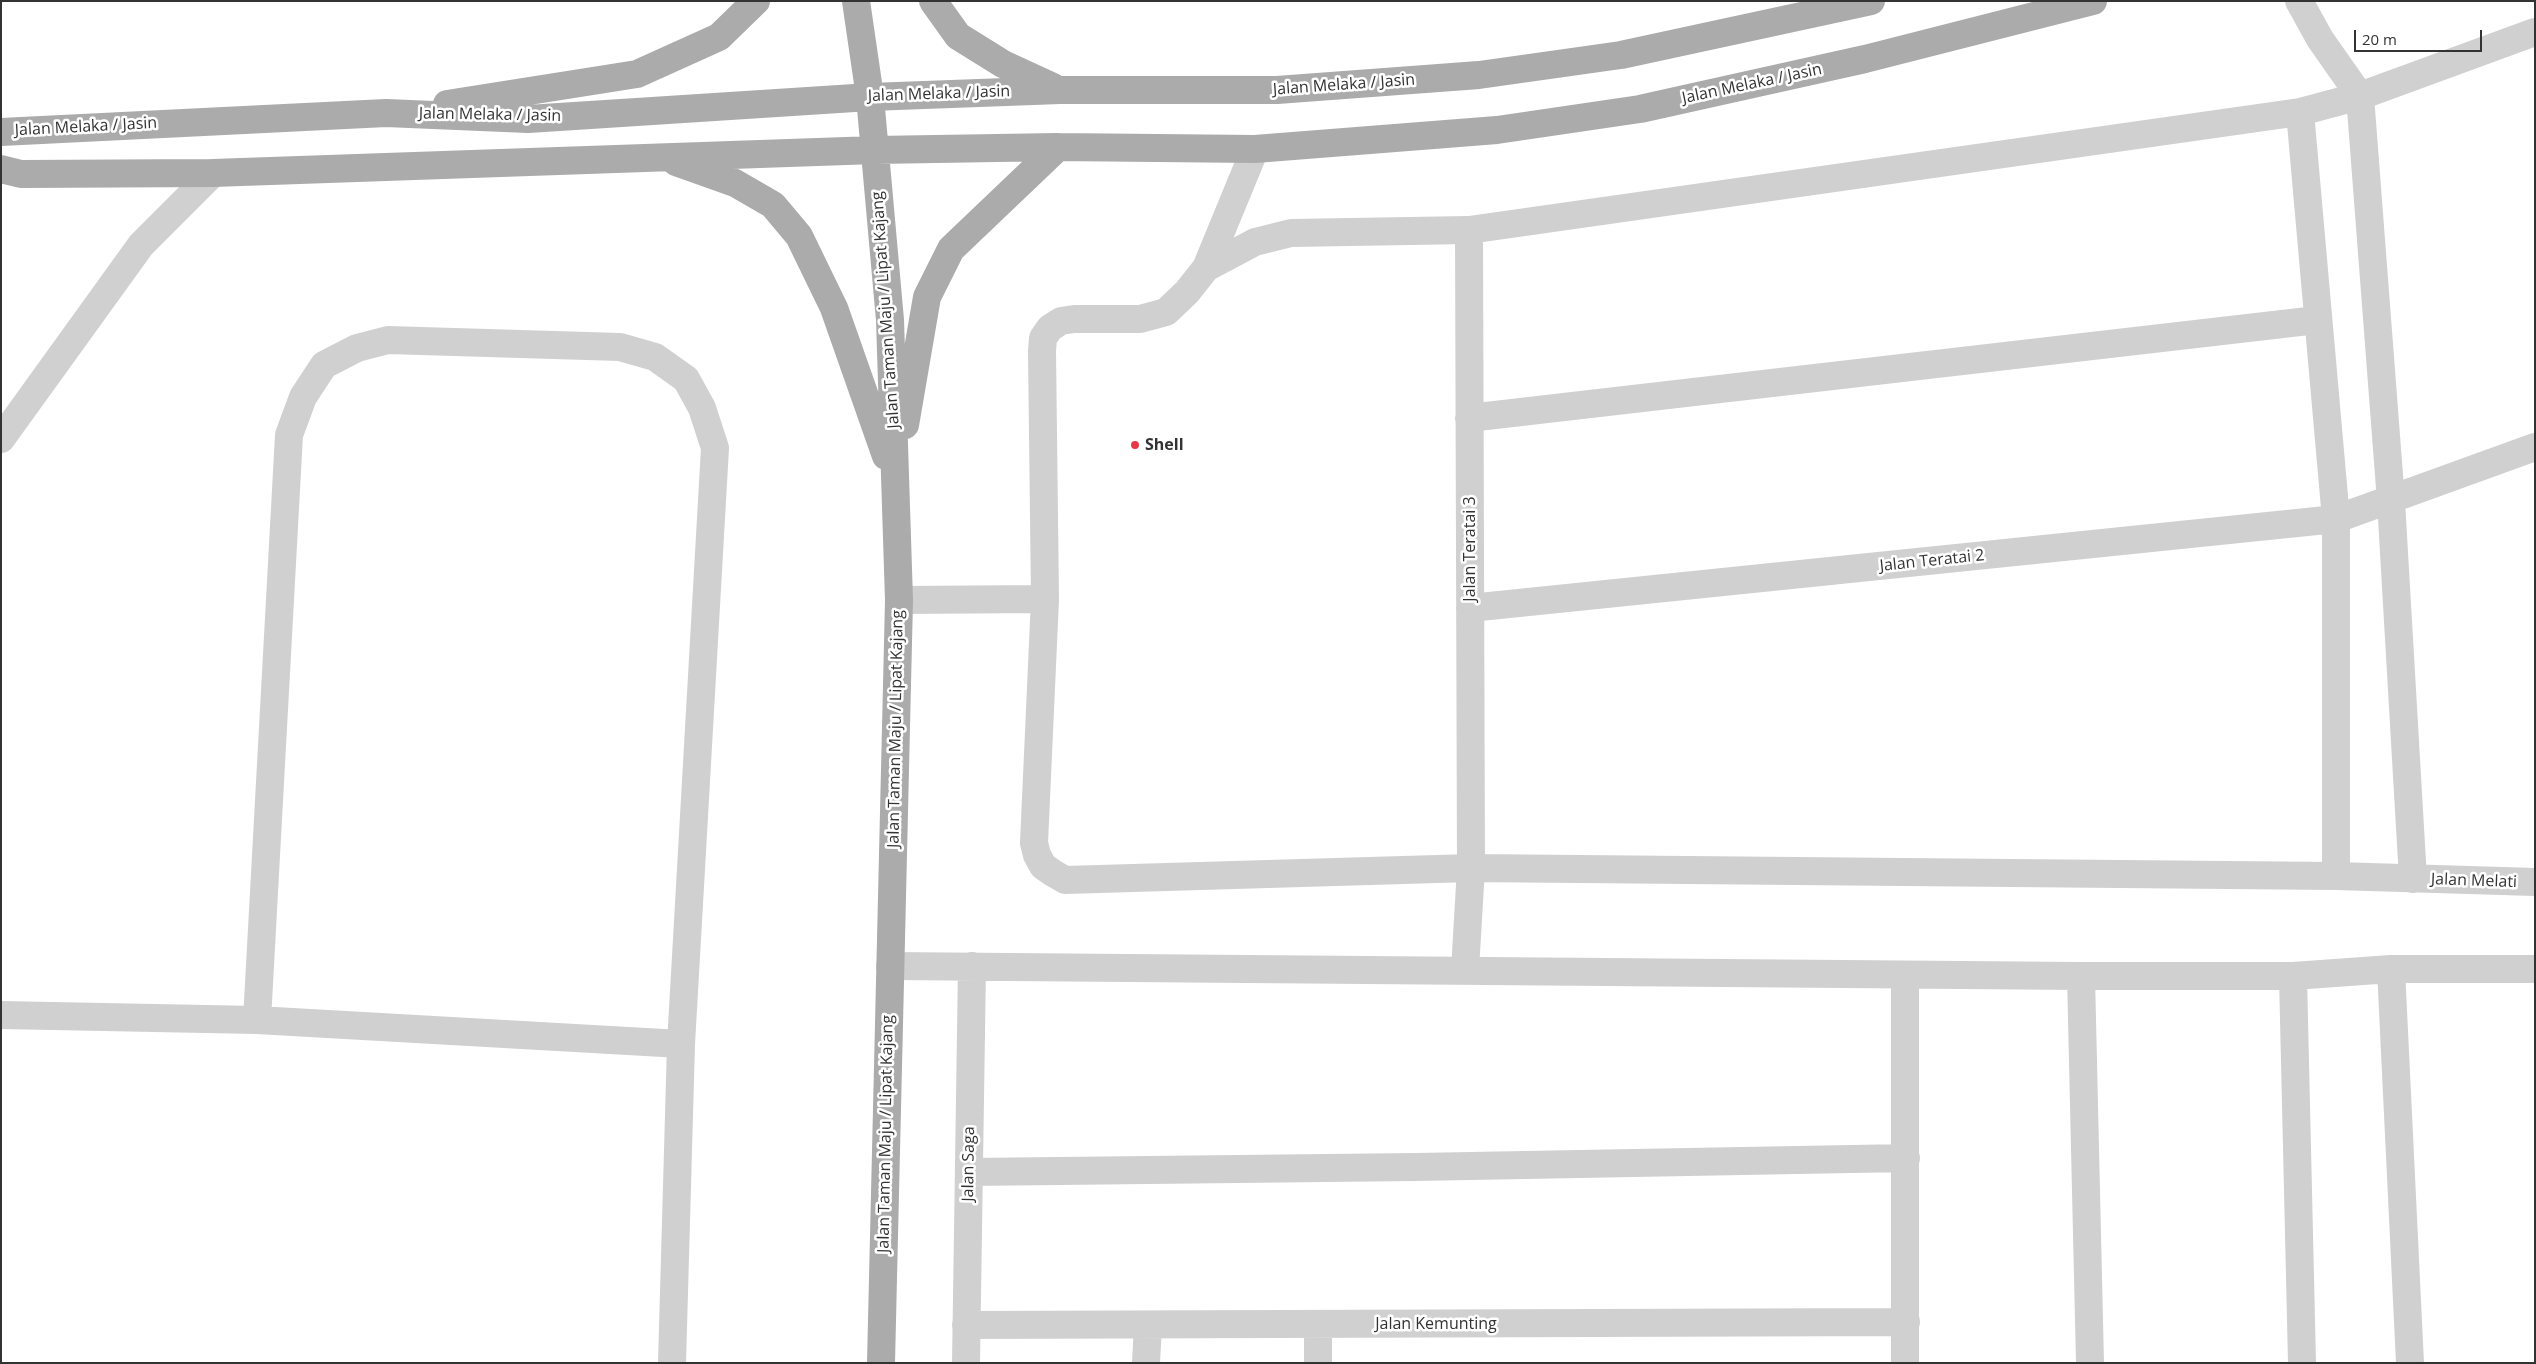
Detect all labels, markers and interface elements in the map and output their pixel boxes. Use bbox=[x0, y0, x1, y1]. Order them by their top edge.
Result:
scale bar bbox=[2356, 20, 2484, 52]
text: 20 m bbox=[2362, 29, 2397, 49]
street label: Jalan Melaka / Jasin bbox=[1680, 60, 1824, 108]
street label: Jalan Melaka / Jasin bbox=[1272, 70, 1416, 100]
street label: Jalan Melaka / Jasin bbox=[867, 82, 1011, 106]
street label: Jalan Melaka / Jasin bbox=[419, 104, 561, 126]
street label: Jalan Melaka / Jasin bbox=[14, 114, 158, 140]
street label: Jalan Taman Maju / Lipat Kajang bbox=[868, 191, 904, 429]
place label: Shell bbox=[1145, 435, 1184, 455]
marker: Shell bbox=[1129, 439, 1141, 451]
street label: Jalan Teratai 3 bbox=[1460, 496, 1480, 602]
street label: Jalan Teratai 2 bbox=[1879, 546, 1985, 576]
street label: Jalan Taman Maju / Lipat Kajang bbox=[884, 610, 908, 848]
street label: Jalan Melati bbox=[2431, 870, 2517, 892]
street label: Jalan Taman Maju / Lipat Kajang bbox=[874, 1015, 898, 1253]
street label: Jalan Saga bbox=[959, 1126, 979, 1202]
street label: Jalan Kemunting bbox=[1375, 1314, 1497, 1334]

